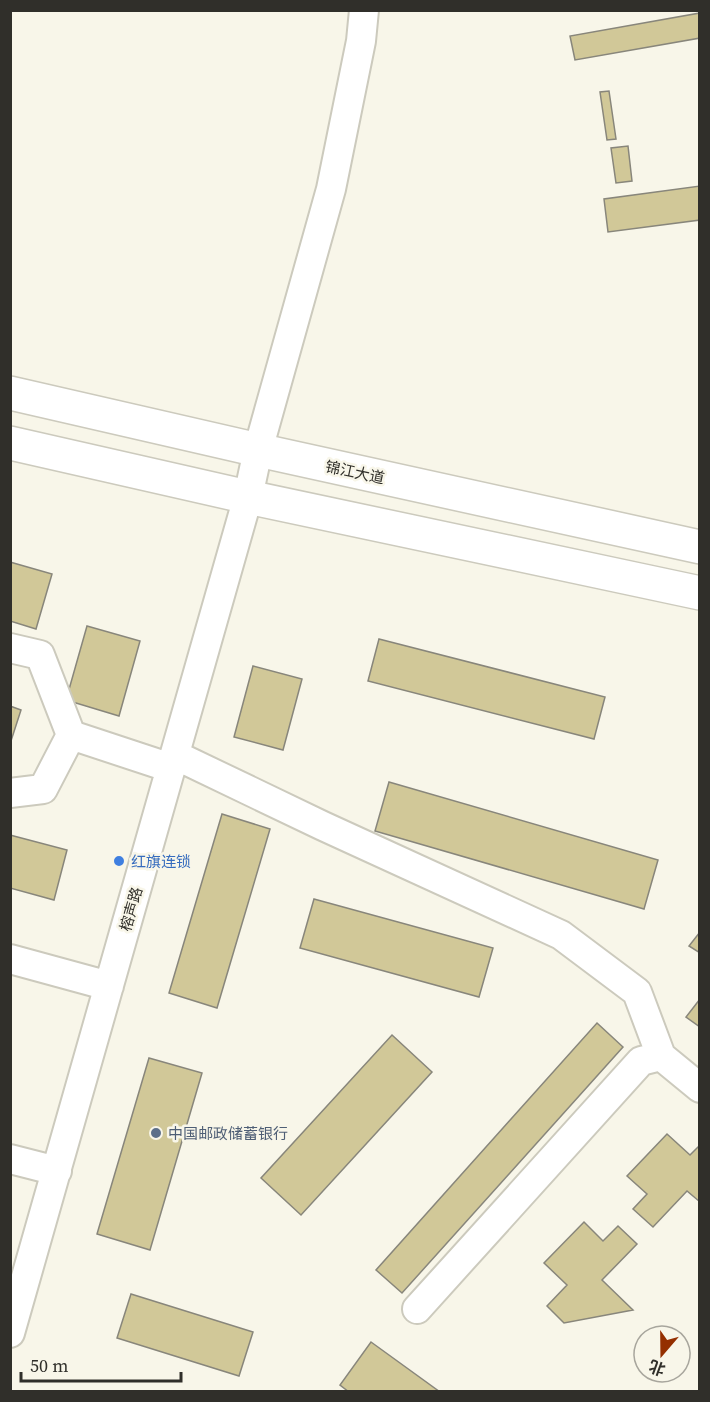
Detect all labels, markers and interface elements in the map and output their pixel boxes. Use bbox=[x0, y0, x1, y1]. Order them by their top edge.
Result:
street label: 锦江大道 bbox=[323, 455, 387, 489]
place label: 红旗连锁 bbox=[131, 851, 191, 872]
marker: 红旗连锁 bbox=[112, 854, 126, 868]
street label: 榕声路 bbox=[115, 884, 147, 934]
place label: 中国邮政储蓄银行 bbox=[168, 1123, 288, 1144]
marker: 中国邮政储蓄银行 bbox=[149, 1126, 163, 1140]
north arrow bbox=[632, 1324, 692, 1384]
scale bar bbox=[21, 1345, 182, 1383]
text: 50 m bbox=[30, 1353, 68, 1378]
text: 北 bbox=[646, 1355, 668, 1381]

